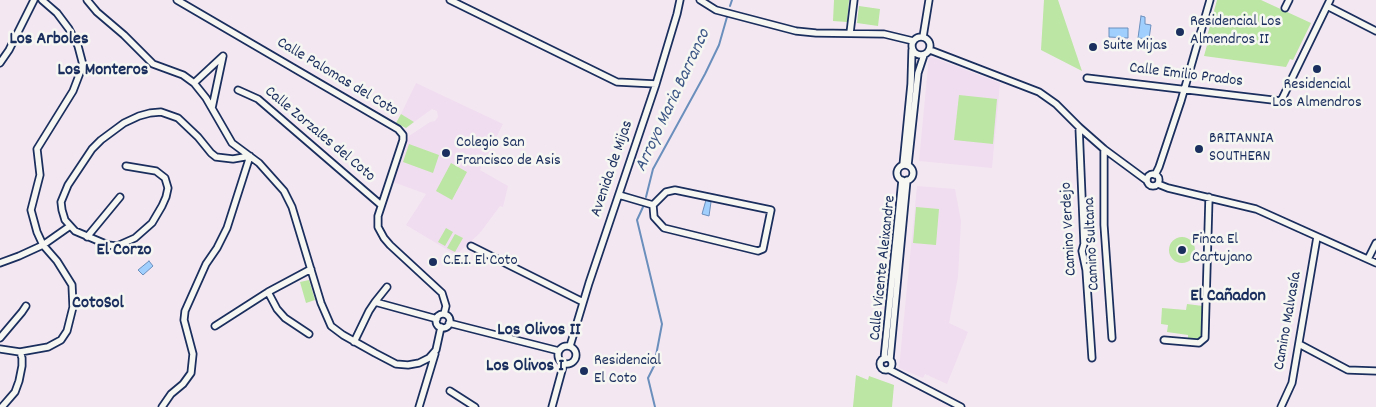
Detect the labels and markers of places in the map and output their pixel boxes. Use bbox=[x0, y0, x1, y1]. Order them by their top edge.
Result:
place label: Residencial Los Almendros II bbox=[1190, 13, 1281, 51]
marker: Residencial Los Almendros II bbox=[1174, 26, 1186, 38]
place label: Suite Mijas bbox=[1103, 37, 1167, 57]
marker: Suite Mijas bbox=[1087, 41, 1099, 53]
marker: Residencial Los Almendros bbox=[1311, 63, 1323, 75]
place label: Residencial Los Almendros bbox=[1272, 76, 1362, 114]
place label: BRITANNIA SOUTHERN bbox=[1209, 130, 1274, 168]
place label: Colegio San Francisco de Asis bbox=[456, 134, 561, 172]
marker: BRITANNIA SOUTHERN bbox=[1193, 143, 1205, 155]
marker: Colegio San Francisco de Asis bbox=[440, 147, 452, 159]
place label: Finca El Cartujano bbox=[1192, 231, 1252, 269]
marker: Finca El Cartujano bbox=[1176, 244, 1188, 256]
place label: C.E.I. El Coto bbox=[443, 252, 518, 272]
marker: C.E.I. El Coto bbox=[427, 256, 439, 268]
place label: Residencial El Coto bbox=[594, 352, 661, 390]
marker: Residencial El Coto bbox=[578, 365, 590, 377]

